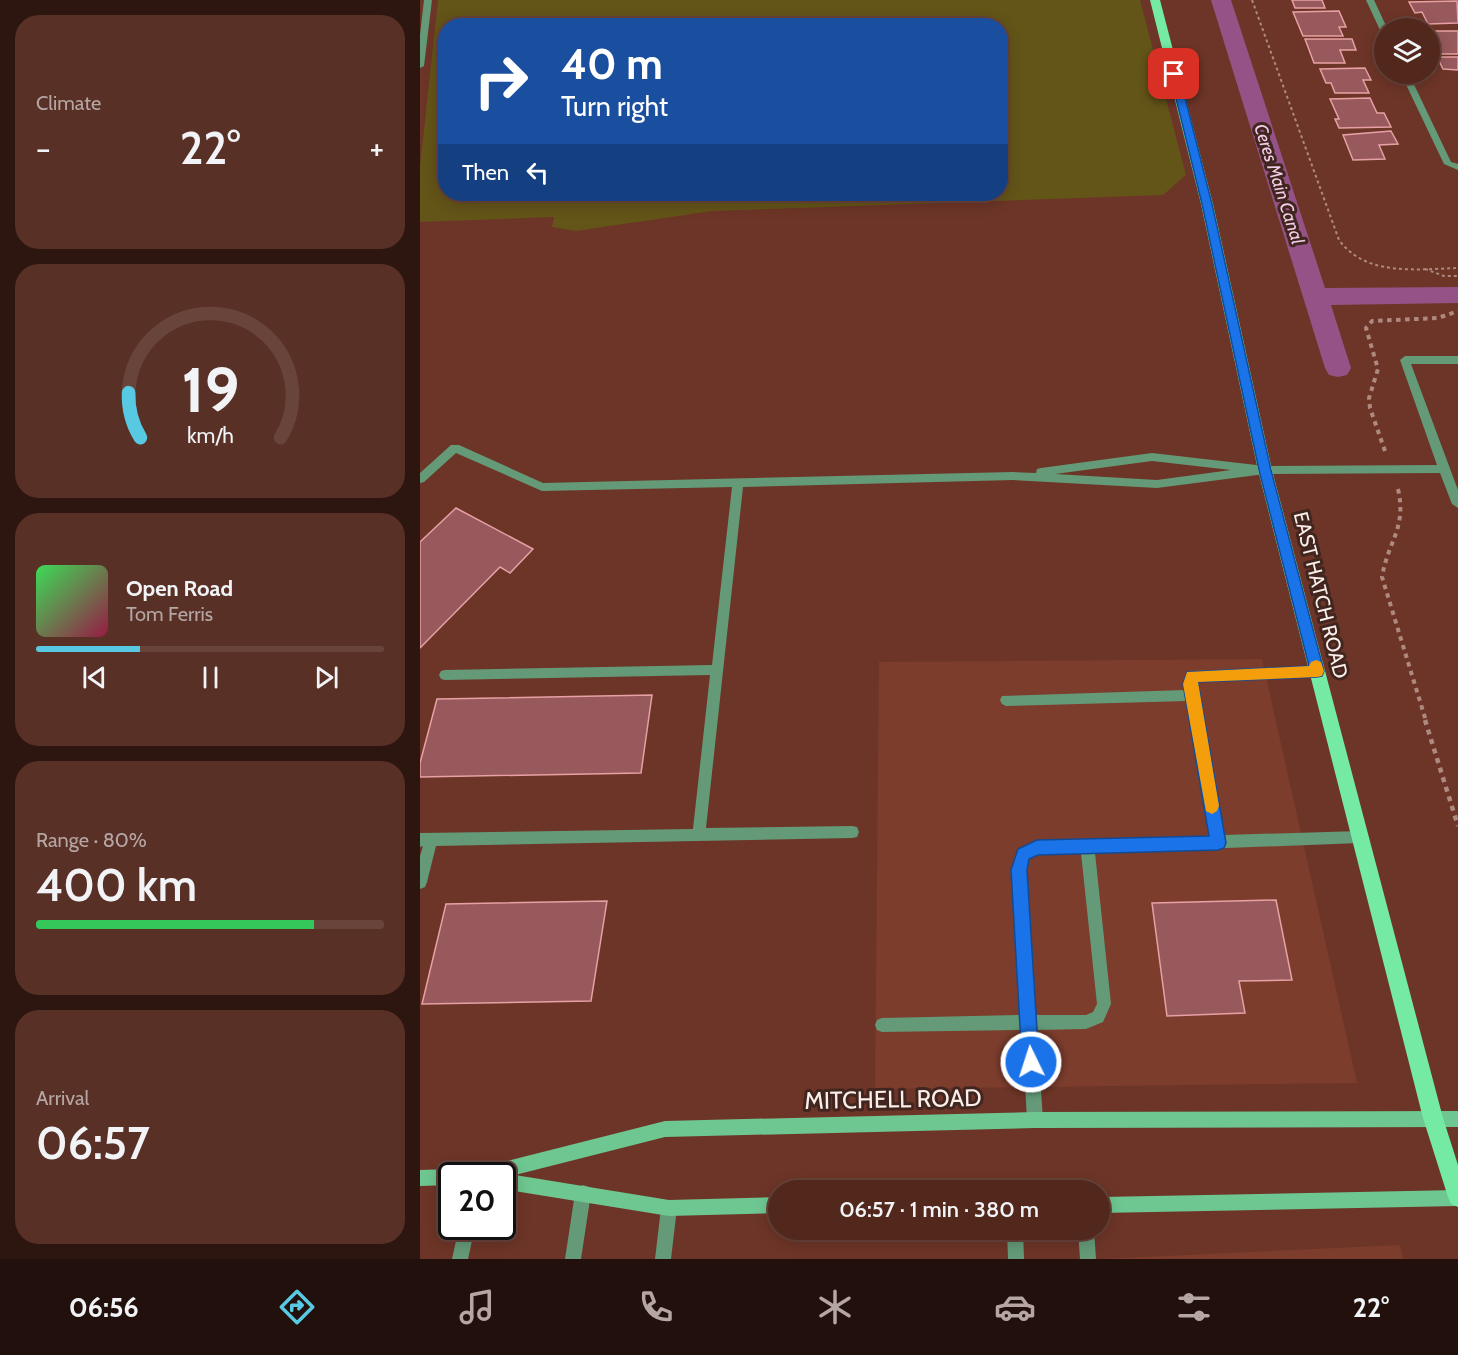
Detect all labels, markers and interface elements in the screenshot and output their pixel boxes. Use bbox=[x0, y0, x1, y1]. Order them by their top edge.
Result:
map controls bbox=[1374, 18, 1440, 84]
button: layers bbox=[1374, 18, 1440, 84]
text: 40 m bbox=[561, 38, 663, 90]
icon: right bbox=[462, 42, 540, 120]
pin bbox=[1148, 48, 1199, 99]
icon: arrive bbox=[1157, 57, 1190, 90]
text: Turn right bbox=[561, 90, 668, 123]
text: Climate bbox=[36, 91, 101, 115]
text: 22° bbox=[180, 121, 240, 175]
water label: Ceres Main Canal bbox=[1249, 121, 1309, 248]
text: − bbox=[36, 128, 51, 168]
text: + bbox=[369, 128, 384, 168]
icon: left bbox=[521, 156, 554, 189]
text: Then bbox=[462, 159, 509, 186]
text: 19 bbox=[181, 352, 239, 428]
text: km/h bbox=[187, 422, 233, 448]
street label: EAST HATCH ROAD bbox=[1289, 509, 1353, 681]
text: Open Road bbox=[126, 575, 233, 602]
text: Tom Ferris bbox=[126, 602, 213, 626]
icon: previous bbox=[78, 661, 111, 694]
icon: pause bbox=[194, 661, 227, 694]
icon: next bbox=[310, 661, 343, 694]
text: Range · 80% bbox=[36, 828, 147, 852]
text: 400 km bbox=[36, 858, 197, 912]
position arrow bbox=[999, 1030, 1063, 1094]
street label: MITCHELL ROAD bbox=[804, 1083, 982, 1115]
text: Arrival bbox=[36, 1086, 89, 1110]
text: 06:57 bbox=[36, 1116, 150, 1170]
speed limit sign: 20 bbox=[438, 1162, 516, 1240]
text: 06:57 · 1 min · 380 m bbox=[839, 1196, 1039, 1223]
icon: directions bbox=[276, 1286, 318, 1328]
icon: music bbox=[456, 1286, 498, 1328]
icon: phone bbox=[635, 1286, 677, 1328]
icon: climate bbox=[814, 1286, 856, 1328]
icon: car bbox=[994, 1286, 1036, 1328]
icon: filters bbox=[1173, 1286, 1215, 1328]
text: 06:56 bbox=[69, 1291, 139, 1324]
text: 22° bbox=[1353, 1291, 1389, 1324]

